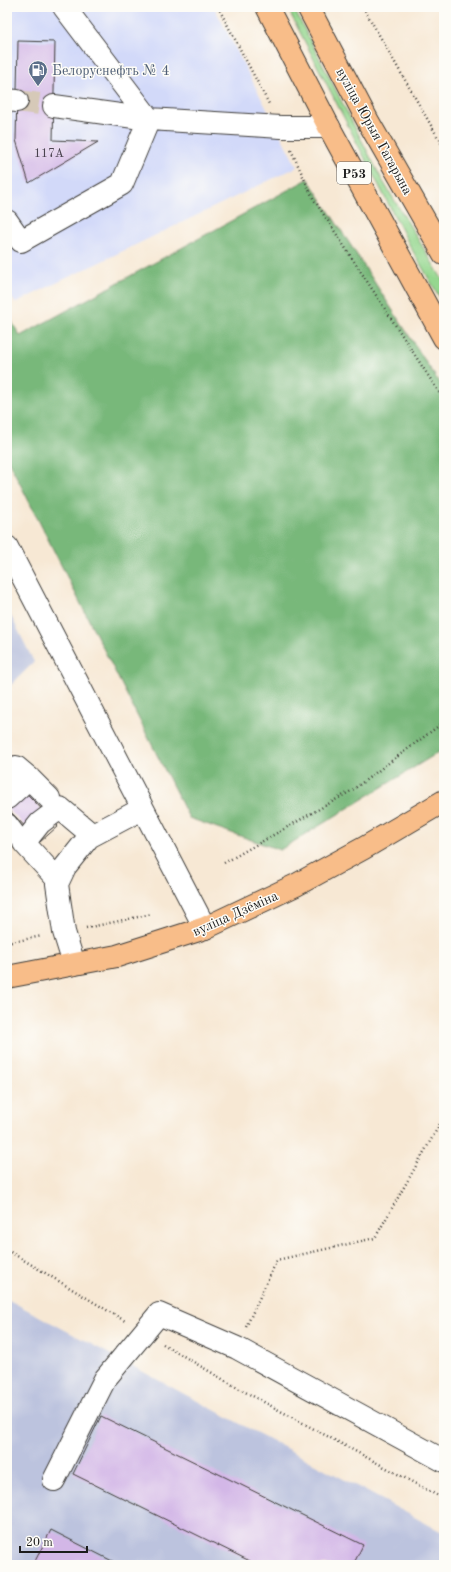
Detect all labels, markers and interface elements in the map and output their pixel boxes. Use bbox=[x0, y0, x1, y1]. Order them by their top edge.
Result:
fuel station icon: Белоруснефть № 4 bbox=[27, 59, 49, 87]
place label: Белоруснефть № 4 bbox=[52, 64, 170, 79]
street label: вуліца Юрыя Гагарына bbox=[333, 66, 415, 197]
house number: 117А bbox=[34, 148, 64, 160]
road number: Р53 bbox=[337, 162, 371, 184]
street label: вуліца Дзёміна bbox=[191, 889, 280, 939]
scale bar bbox=[20, 1528, 87, 1554]
text: 20 m bbox=[26, 1537, 53, 1549]

